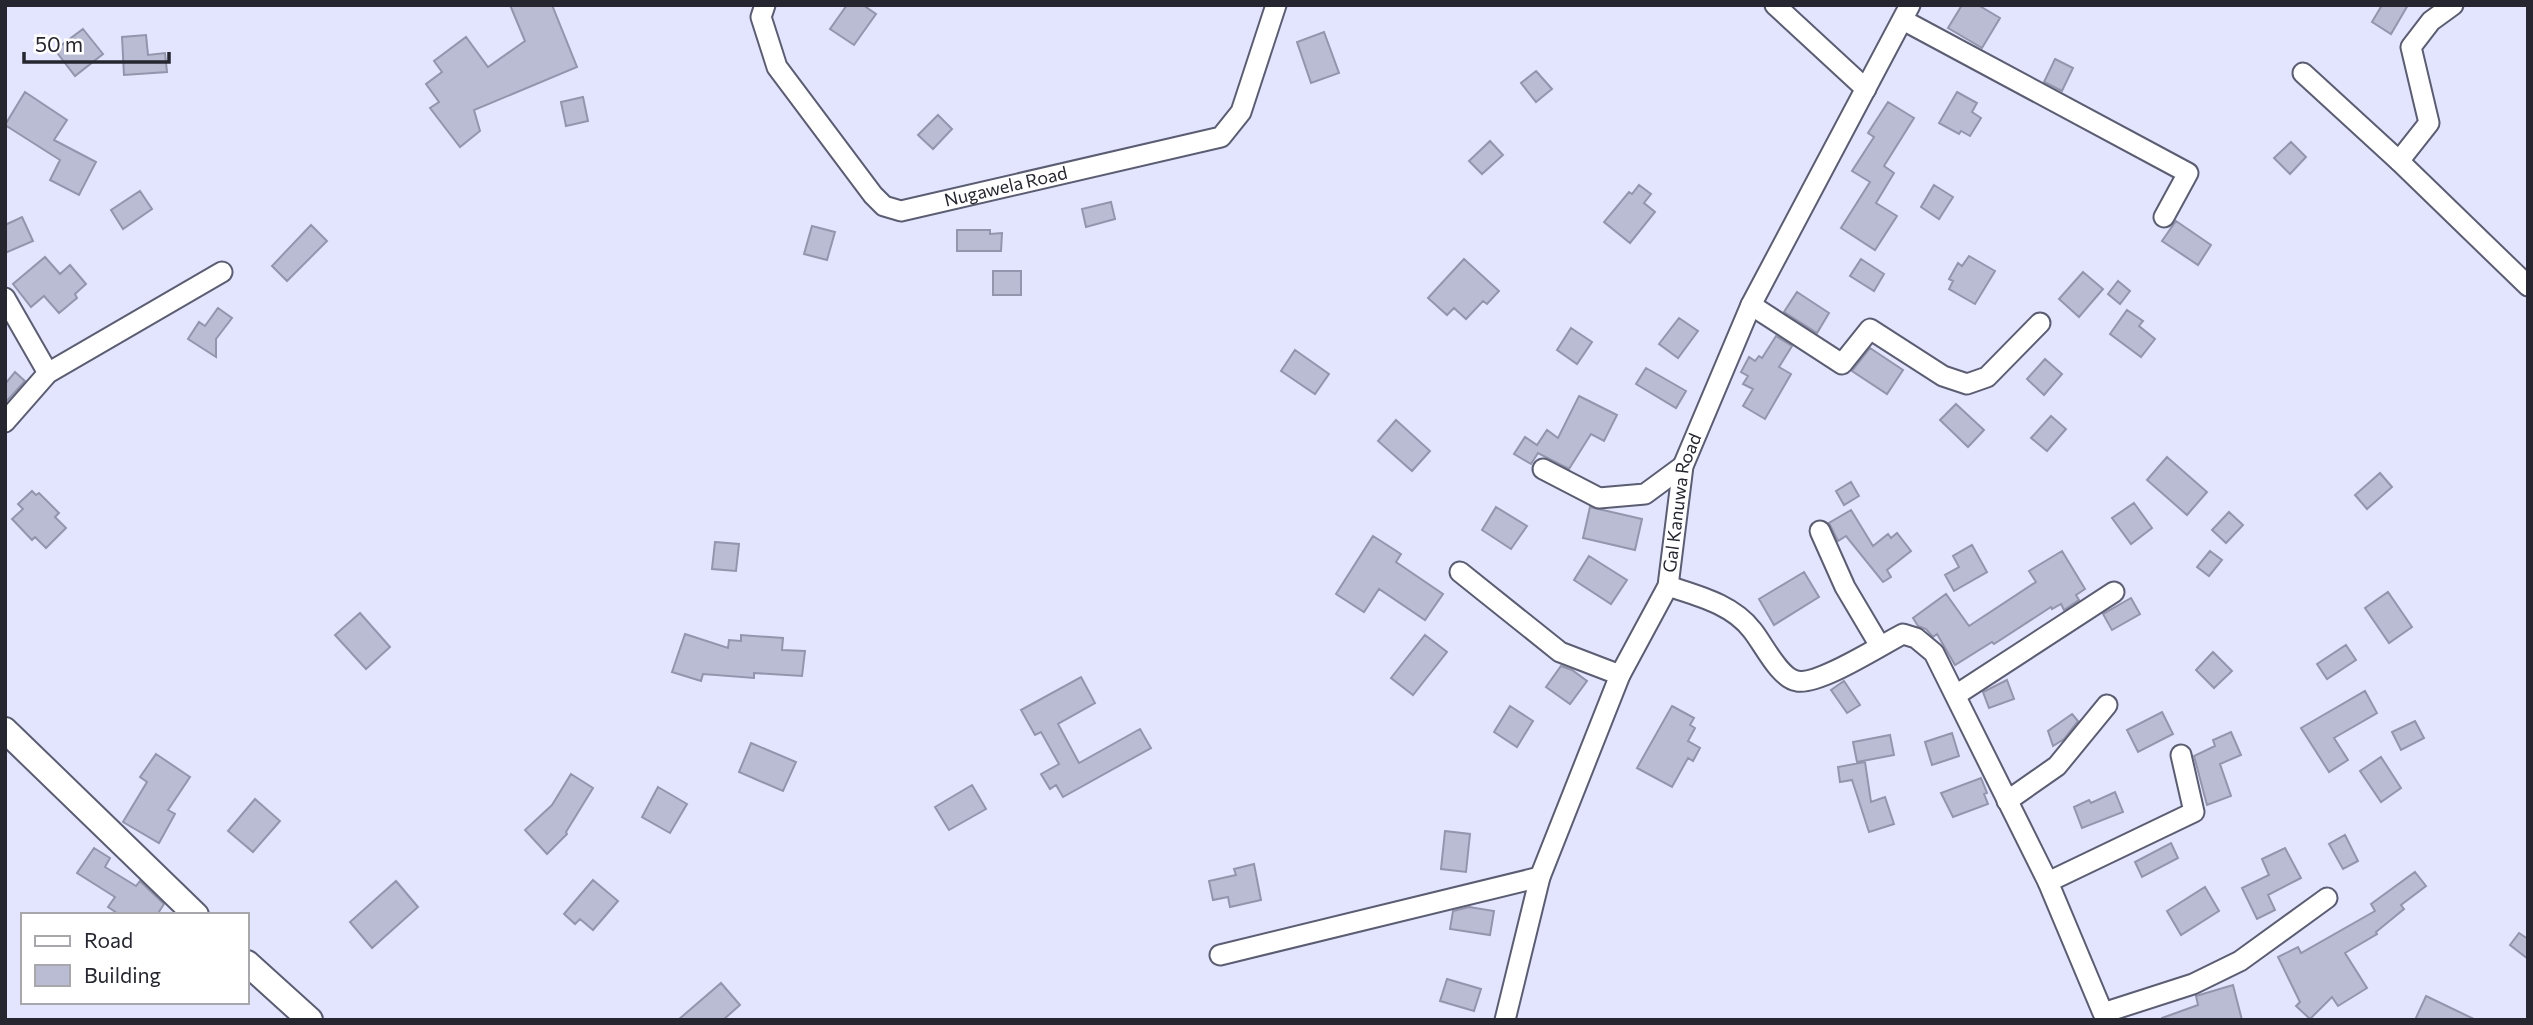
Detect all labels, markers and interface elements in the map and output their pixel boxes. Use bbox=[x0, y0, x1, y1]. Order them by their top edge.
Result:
scale bar bbox=[24, 21, 170, 65]
text: 50 m bbox=[35, 31, 83, 56]
street label: Nugawela Road bbox=[942, 161, 1069, 211]
street label: Gal Kanuwa Road bbox=[1658, 430, 1706, 574]
legend bbox=[21, 913, 248, 1004]
text: Road bbox=[84, 927, 133, 952]
text: Building bbox=[84, 962, 161, 987]

